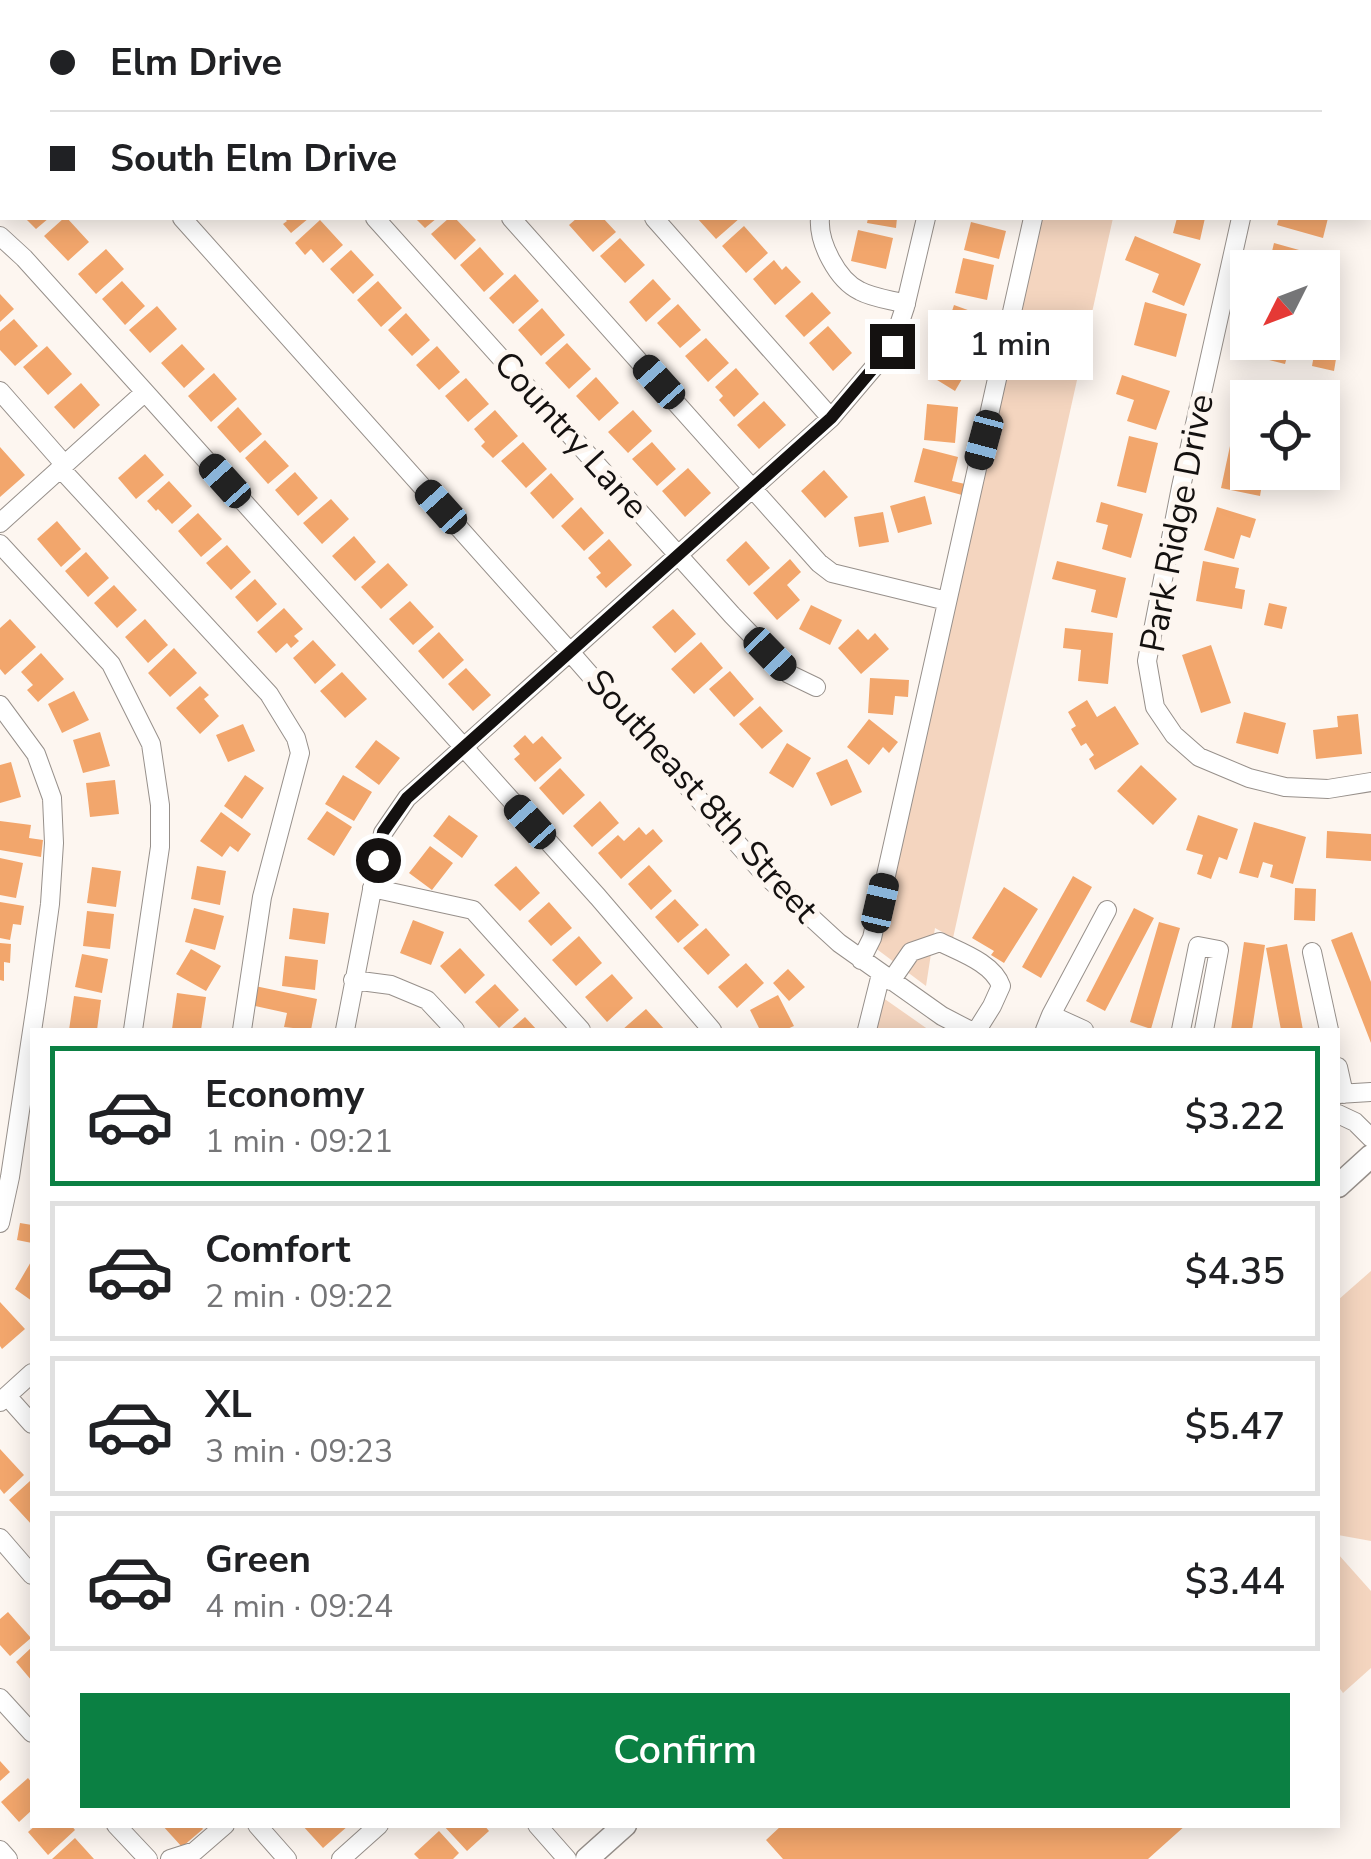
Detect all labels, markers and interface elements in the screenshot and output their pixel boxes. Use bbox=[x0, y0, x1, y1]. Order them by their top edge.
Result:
text: Elm Drive bbox=[110, 37, 282, 88]
text: South Elm Drive bbox=[110, 133, 397, 184]
north arrow bbox=[1230, 250, 1340, 360]
map controls bbox=[1230, 250, 1340, 490]
callout: 1 min bbox=[927, 311, 1092, 381]
text: 1 min bbox=[970, 323, 1051, 366]
route end bbox=[870, 324, 915, 369]
street label: Country Lane bbox=[483, 341, 659, 529]
car bbox=[628, 350, 690, 414]
button: locate bbox=[1230, 380, 1340, 490]
street label: Park Ridge Drive bbox=[1129, 390, 1225, 656]
car bbox=[962, 407, 1006, 473]
car bbox=[194, 449, 256, 513]
car bbox=[410, 475, 472, 539]
car bbox=[738, 622, 802, 686]
street label: Southeast 8th Street bbox=[576, 659, 829, 933]
car bbox=[499, 790, 561, 854]
route start bbox=[356, 838, 401, 883]
car bbox=[859, 870, 901, 936]
text: Economy bbox=[205, 1069, 364, 1120]
icon: car bbox=[85, 1071, 175, 1161]
text: $3.22 bbox=[1185, 1091, 1285, 1142]
text: 1 min · 09:21 bbox=[205, 1120, 393, 1163]
text: Comfort bbox=[205, 1224, 350, 1275]
icon: car bbox=[85, 1226, 175, 1316]
text: $4.35 bbox=[1185, 1246, 1285, 1297]
text: 2 min · 09:22 bbox=[205, 1275, 393, 1318]
text: XL bbox=[205, 1379, 252, 1430]
icon: car bbox=[85, 1381, 175, 1471]
text: $5.47 bbox=[1185, 1401, 1285, 1452]
text: 3 min · 09:23 bbox=[205, 1430, 393, 1473]
text: Green bbox=[205, 1534, 311, 1585]
icon: car bbox=[85, 1536, 175, 1626]
text: $3.44 bbox=[1185, 1556, 1285, 1607]
text: 4 min · 09:24 bbox=[205, 1585, 393, 1628]
button: Confirm bbox=[80, 1693, 1290, 1808]

